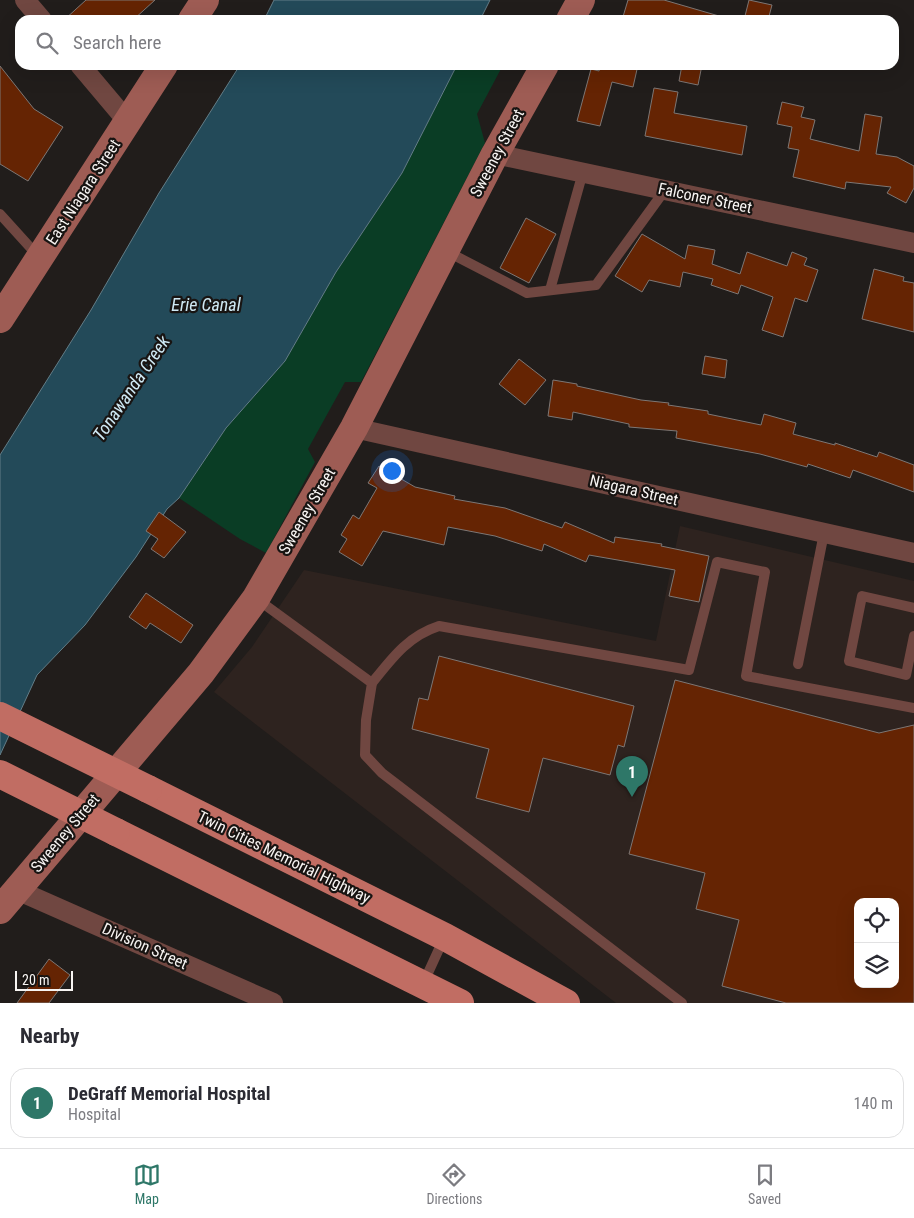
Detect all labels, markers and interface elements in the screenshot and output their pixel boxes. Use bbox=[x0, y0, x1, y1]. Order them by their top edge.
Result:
search box bbox=[15, 15, 899, 70]
icon: search bbox=[33, 29, 61, 57]
text: Search here bbox=[73, 31, 161, 54]
street label: Sweeney Street bbox=[466, 106, 528, 200]
street label: East Niagara Street bbox=[42, 136, 124, 248]
street label: Falconer Street bbox=[656, 179, 754, 217]
water label: Erie Canal bbox=[171, 294, 242, 315]
water label: Tonawanda Creek bbox=[88, 330, 175, 445]
your location bbox=[379, 458, 405, 484]
street label: Sweeney Street bbox=[275, 464, 340, 558]
street label: Niagara Street bbox=[588, 471, 680, 509]
pin: 1 bbox=[616, 756, 648, 797]
street label: Sweeney Street bbox=[27, 790, 104, 876]
street label: Twin Cities Memorial Highway bbox=[194, 807, 374, 907]
map controls bbox=[854, 898, 899, 988]
button: locate bbox=[854, 898, 899, 943]
street label: Division Street bbox=[99, 919, 191, 973]
button: layers bbox=[854, 943, 899, 988]
scale bar bbox=[15, 968, 72, 991]
text: 20 m bbox=[22, 972, 50, 988]
text: Nearby bbox=[20, 1024, 79, 1048]
text: DeGraff Memorial Hospital bbox=[68, 1082, 271, 1105]
text: 1 bbox=[33, 1094, 41, 1113]
text: 140 m bbox=[854, 1094, 893, 1113]
text: Hospital bbox=[68, 1105, 121, 1124]
tab: Map bbox=[133, 1161, 161, 1207]
tab: Directions bbox=[426, 1161, 482, 1207]
tab: Saved bbox=[748, 1161, 781, 1207]

